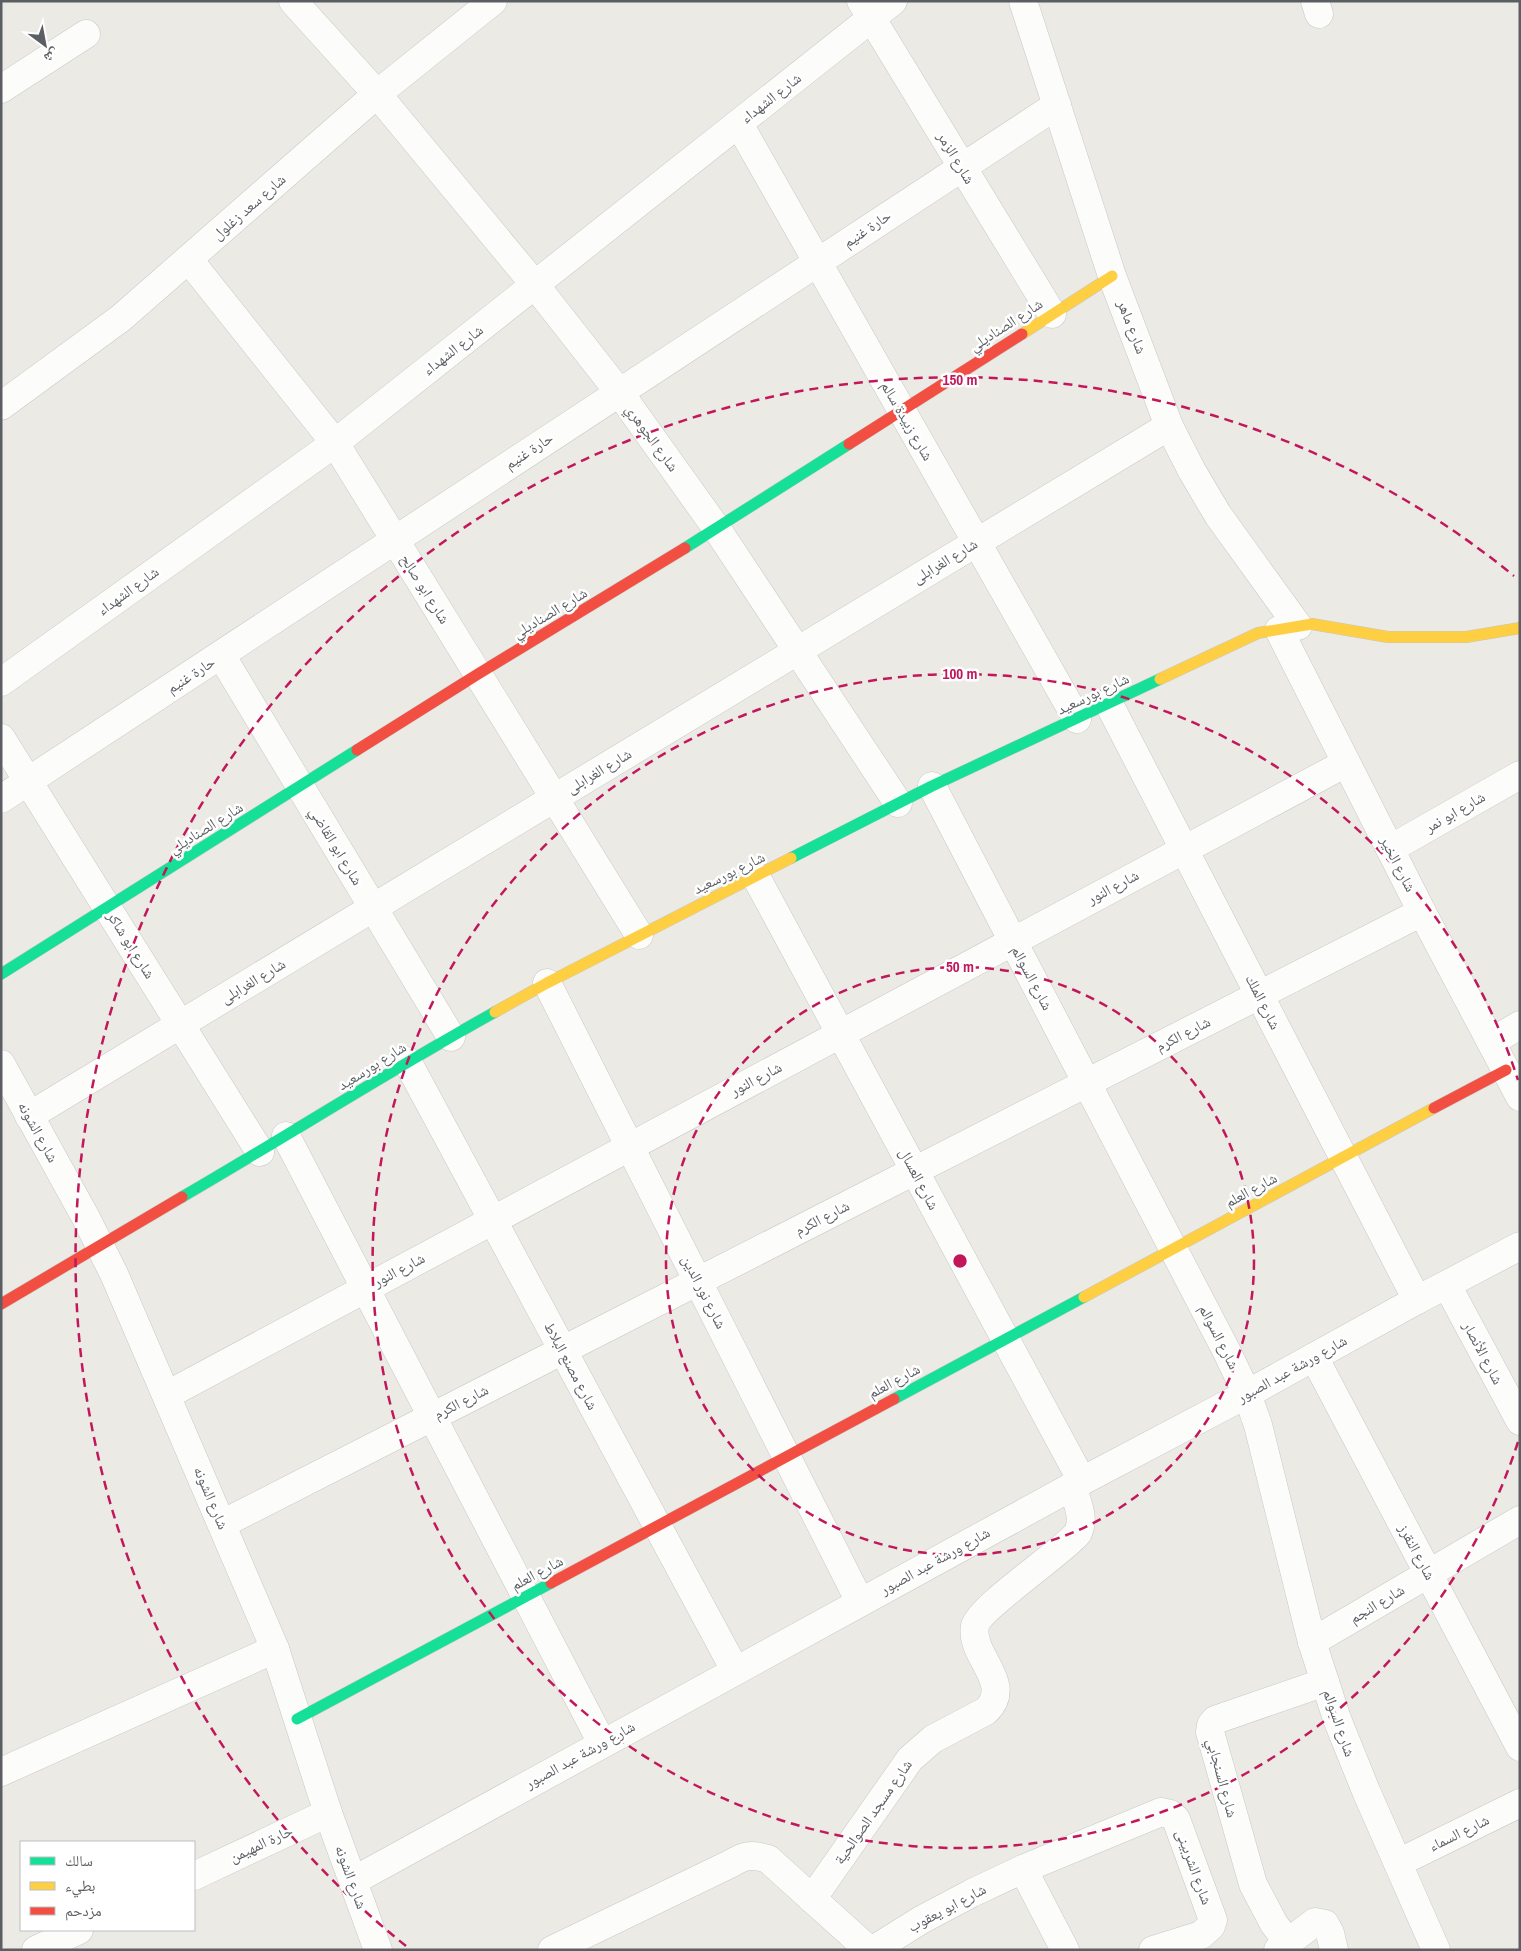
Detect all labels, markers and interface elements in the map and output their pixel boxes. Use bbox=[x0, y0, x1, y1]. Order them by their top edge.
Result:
north arrow bbox=[20, 20, 70, 70]
text: ش bbox=[41, 44, 63, 68]
street label: شارع الشهداء bbox=[736, 67, 805, 128]
street label: شارع الزمر bbox=[932, 127, 980, 188]
street label: شارع سعد زغلول bbox=[207, 169, 290, 245]
street label: حارة غنيم bbox=[838, 205, 895, 252]
street label: شارع الصناديلي bbox=[965, 293, 1048, 358]
street label: شارع ماهر bbox=[1112, 296, 1152, 357]
street label: شارع الشهداء bbox=[418, 319, 487, 380]
text: 150 m bbox=[943, 369, 977, 390]
street label: شارع زبيدة سالم bbox=[876, 377, 939, 465]
street label: شارع الجوهري bbox=[619, 400, 684, 477]
street label: حارة غنيم bbox=[500, 427, 557, 474]
street label: شارع الغرابلى bbox=[908, 533, 981, 588]
street label: شارع ابو صالح bbox=[396, 550, 455, 628]
street label: شارع الشهداء bbox=[93, 561, 163, 620]
street label: شارع الصناديلي bbox=[508, 582, 592, 645]
street label: حارة غنيم bbox=[162, 651, 219, 698]
text: 100 m bbox=[943, 663, 977, 684]
street label: شارع بورسعيد bbox=[1053, 668, 1132, 719]
street label: شارع الغرابلى bbox=[562, 743, 635, 798]
street label: شارع ابو نمر bbox=[1420, 786, 1489, 838]
street label: شارع الصناديلي bbox=[165, 796, 248, 860]
street label: شارع ابو القاضي bbox=[303, 802, 368, 890]
street label: شارع الخير bbox=[1375, 831, 1422, 895]
street label: شارع بورسعيد bbox=[689, 846, 768, 899]
street label: شارع النور bbox=[1082, 864, 1142, 909]
street label: شارع ابو شاكر bbox=[102, 906, 161, 983]
street label: شارع السوالم bbox=[1007, 942, 1058, 1014]
street label: شارع الغرابلى bbox=[216, 953, 289, 1008]
text: 50 m bbox=[946, 956, 974, 977]
street label: شارع الملك bbox=[1241, 970, 1286, 1033]
street label: شارع الكرم bbox=[1152, 1011, 1214, 1056]
street label: شارع بورسعيد bbox=[333, 1036, 410, 1095]
street label: شارع النور bbox=[725, 1056, 785, 1101]
street label: شارع الشونه bbox=[13, 1098, 64, 1166]
street label: شارع العسال bbox=[894, 1144, 945, 1214]
street label: شارع العلم bbox=[1221, 1167, 1281, 1212]
street label: شارع الكرم bbox=[791, 1195, 853, 1240]
street label: شارع النور bbox=[368, 1247, 428, 1292]
street label: شارع نور الدين bbox=[677, 1251, 732, 1332]
centre of rings bbox=[951, 1252, 969, 1270]
street label: شارع السوالم bbox=[1194, 1301, 1245, 1373]
street label: شارع الأنصار bbox=[1458, 1317, 1509, 1388]
street label: شارع مصنع البلاط bbox=[539, 1318, 604, 1414]
street label: شارع ورشة عبد الصبور bbox=[1232, 1330, 1351, 1408]
street label: شارع العلم bbox=[864, 1358, 924, 1403]
street label: شارع الكرم bbox=[430, 1379, 492, 1424]
street label: شارع الشونه bbox=[189, 1463, 234, 1533]
street label: شارع النقرز bbox=[1393, 1519, 1441, 1584]
street label: شارع ورشة عبد الصبور bbox=[875, 1522, 994, 1600]
street label: شارع العلم bbox=[507, 1550, 567, 1595]
street label: شارع النجم bbox=[1345, 1579, 1408, 1628]
street label: شارع السوالم bbox=[1318, 1686, 1361, 1760]
street label: شارع ورشة عبد الصبور bbox=[520, 1716, 639, 1794]
street label: شارع السنجابي bbox=[1200, 1736, 1243, 1820]
street label: شارع مسجد الصوالحية bbox=[829, 1755, 917, 1868]
street label: شارع السماء bbox=[1425, 1809, 1493, 1856]
street label: حارة المهيمن bbox=[226, 1820, 296, 1867]
street label: شارع الشربينى bbox=[1171, 1826, 1218, 1908]
legend bbox=[20, 1841, 195, 1931]
street label: شارع الشونه bbox=[330, 1842, 373, 1912]
text: سالك bbox=[65, 1850, 93, 1871]
text: بطيء bbox=[65, 1875, 95, 1898]
street label: شارع ابو يعقوب bbox=[904, 1878, 990, 1937]
text: مزدحم bbox=[65, 1900, 102, 1921]

